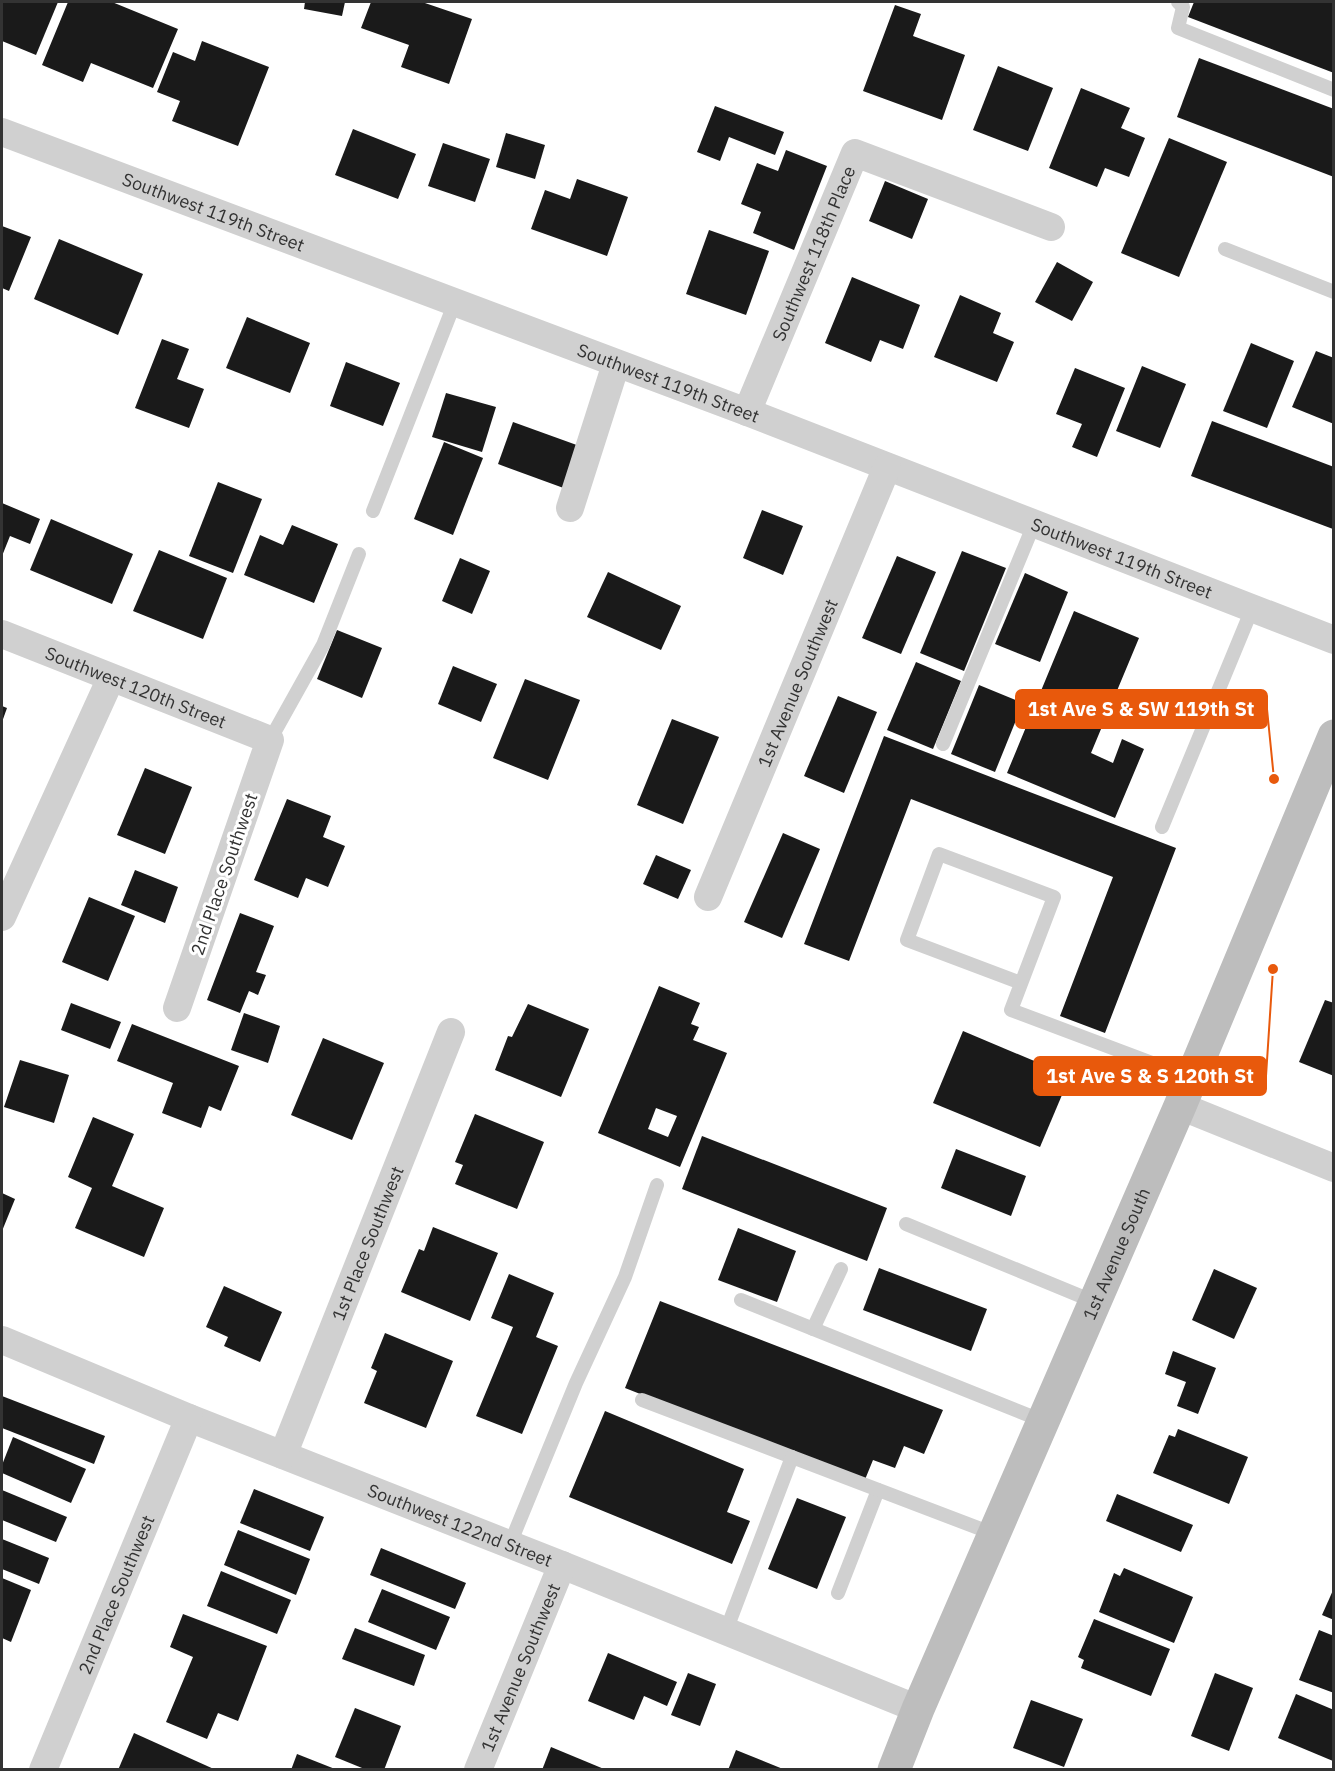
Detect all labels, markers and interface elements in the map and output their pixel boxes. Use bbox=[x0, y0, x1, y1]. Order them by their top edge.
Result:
street label: Southwest 118th Place bbox=[766, 162, 860, 344]
street label: Southwest 119th Street bbox=[119, 167, 308, 256]
street label: Southwest 119th Street bbox=[574, 338, 763, 427]
street label: Southwest 119th Street bbox=[1028, 512, 1216, 603]
street label: 1st Avenue Southwest bbox=[752, 595, 842, 770]
street label: Southwest 120th Street bbox=[42, 641, 230, 733]
callout: 1st Ave S & SW 119th St bbox=[1016, 690, 1267, 728]
text: 1st Ave S & SW 119th St bbox=[1028, 695, 1254, 722]
street label: 2nd Place Southwest bbox=[185, 790, 263, 958]
callout: 1st Ave S & S 120th St bbox=[1034, 1057, 1266, 1095]
text: 1st Ave S & S 120th St bbox=[1046, 1062, 1254, 1089]
street label: 1st Place Southwest bbox=[326, 1162, 408, 1324]
street label: 1st Avenue South bbox=[1077, 1184, 1155, 1323]
street label: Southwest 122nd Street bbox=[364, 1478, 556, 1572]
street label: 2nd Place Southwest bbox=[73, 1512, 159, 1677]
street label: 1st Avenue Southwest bbox=[475, 1580, 565, 1755]

